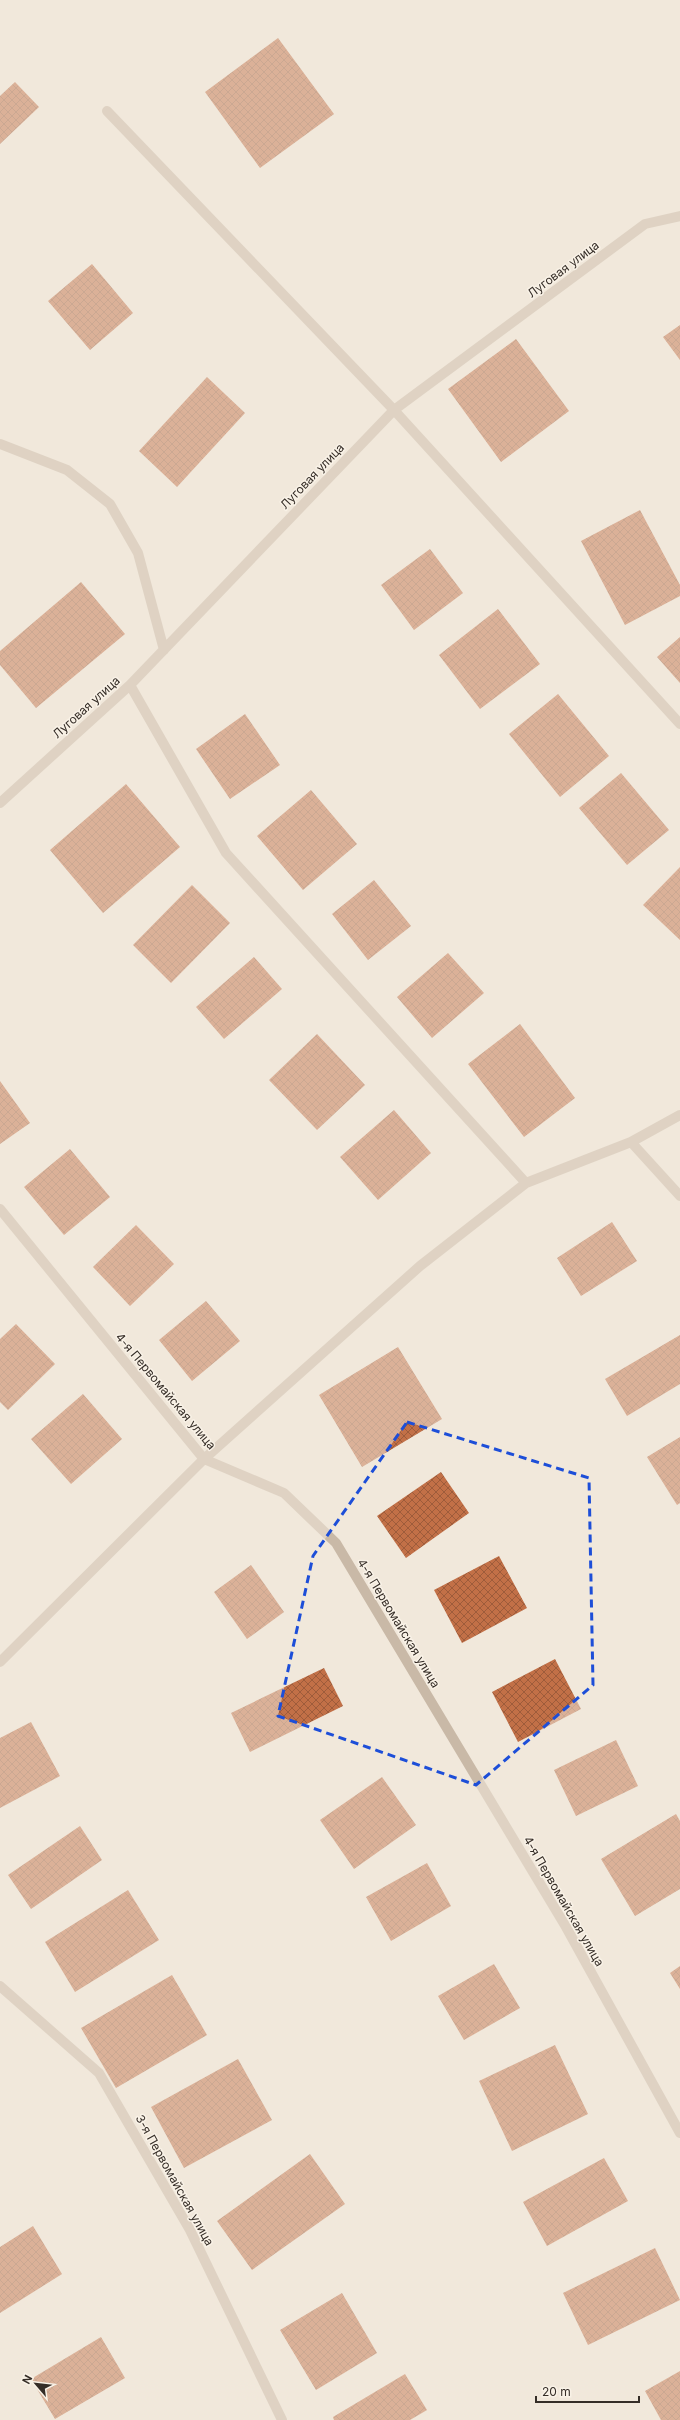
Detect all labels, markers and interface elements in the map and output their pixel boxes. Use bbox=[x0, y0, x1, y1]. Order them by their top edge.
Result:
street label: Луговая улица bbox=[524, 237, 602, 301]
street label: Луговая улица bbox=[277, 440, 347, 512]
street label: Луговая улица bbox=[49, 673, 123, 741]
street label: 4-я Первомайская улица bbox=[113, 1330, 219, 1452]
street label: 4-я Первомайская улица bbox=[354, 1556, 444, 1690]
street label: 4-я Первомайская улица bbox=[521, 1833, 607, 1969]
street label: 3-я Первомайская улица bbox=[133, 2112, 217, 2248]
north arrow bbox=[16, 2364, 56, 2404]
text: N bbox=[19, 2372, 35, 2386]
scale bar bbox=[536, 2378, 639, 2404]
text: 20 m bbox=[542, 2384, 571, 2399]

